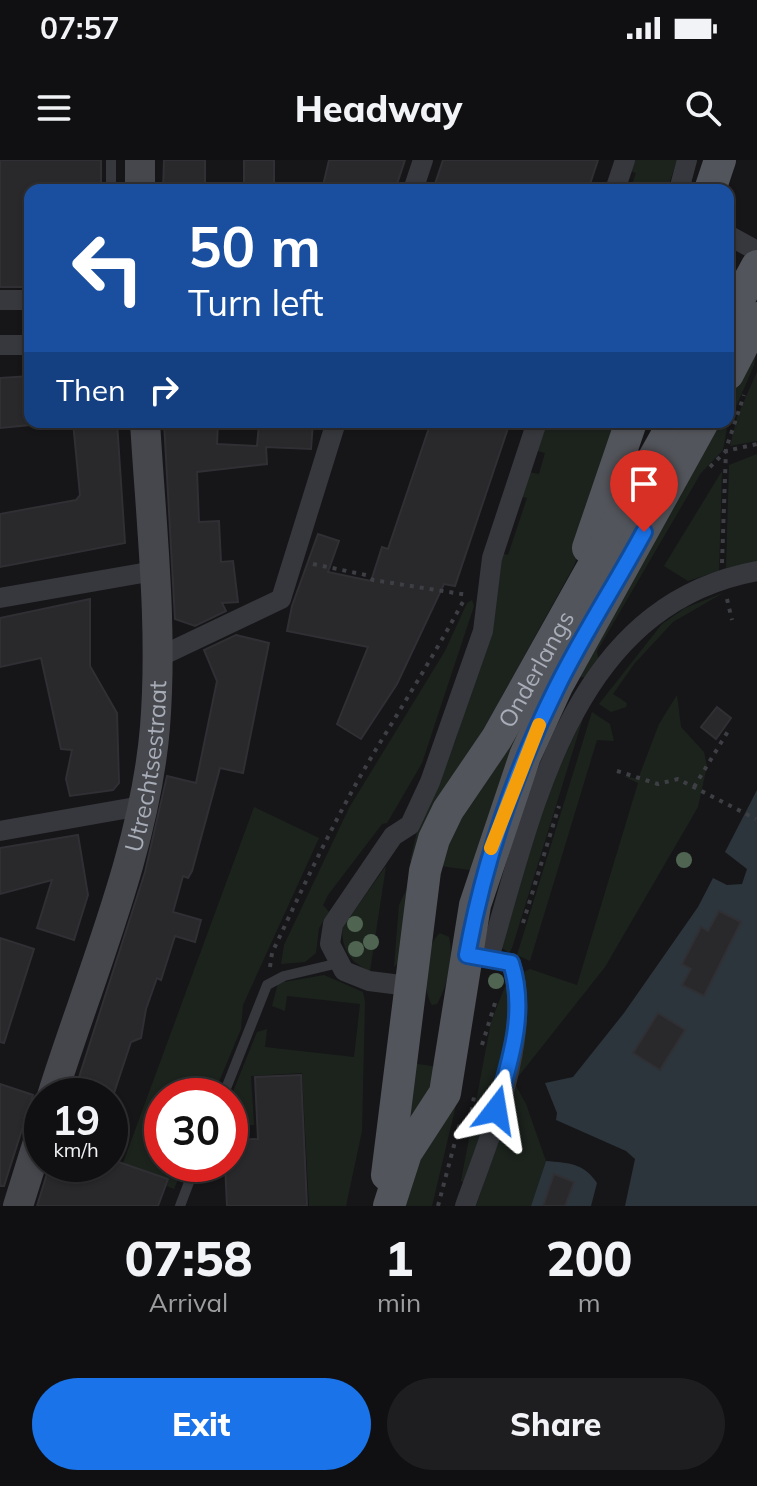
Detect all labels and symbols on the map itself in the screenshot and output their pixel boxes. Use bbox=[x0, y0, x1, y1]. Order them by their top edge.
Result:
pin bbox=[610, 450, 678, 532]
street label: Onderlangs bbox=[491, 605, 580, 733]
street label: Utrechtsestraat bbox=[118, 680, 172, 855]
position arrow bbox=[454, 1068, 538, 1152]
speed limit sign: 30 bbox=[144, 1078, 248, 1182]

